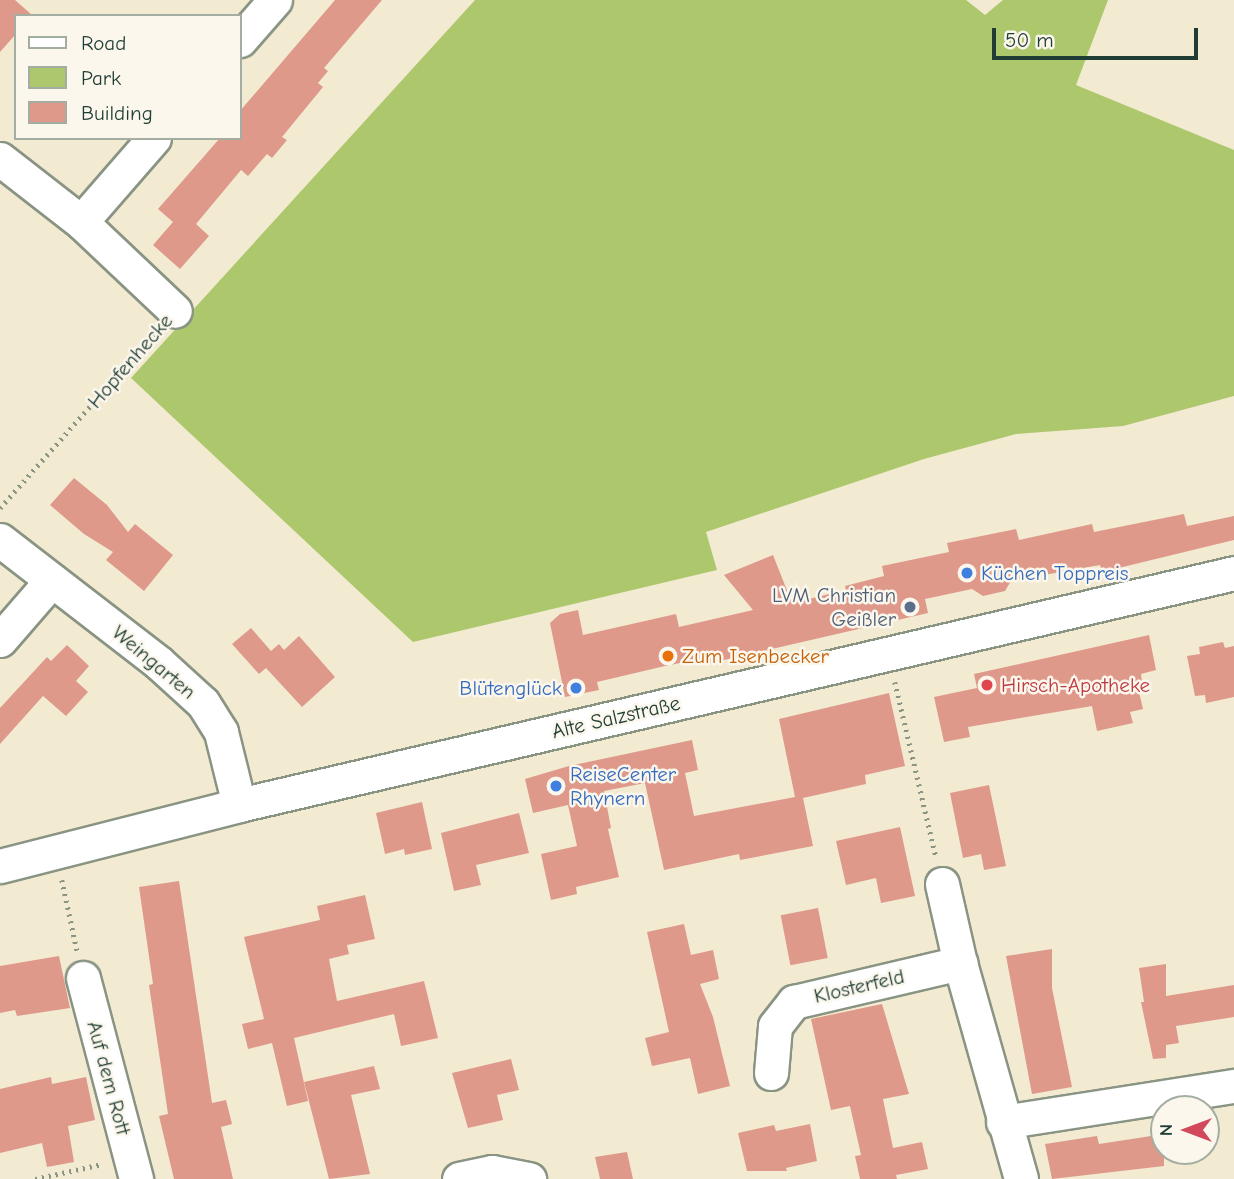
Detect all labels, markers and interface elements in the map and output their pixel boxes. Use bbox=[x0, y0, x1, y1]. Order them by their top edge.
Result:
legend bbox=[14, 14, 242, 140]
scale bar bbox=[996, 14, 1202, 58]
text: 50 m bbox=[1005, 28, 1054, 52]
text: Road bbox=[81, 31, 126, 55]
text: Park bbox=[81, 66, 121, 90]
text: Building bbox=[81, 101, 153, 125]
street label: Hopfenhecke bbox=[82, 309, 178, 413]
place label: Küchen Toppreis bbox=[981, 560, 1128, 586]
marker: Küchen Toppreis bbox=[959, 565, 975, 581]
place label: LVM Christian Geißler bbox=[772, 582, 896, 632]
marker: LVM Christian Geißler bbox=[902, 599, 918, 615]
street label: Weingarten bbox=[107, 620, 201, 704]
place label: Zum Isenbecker bbox=[682, 643, 829, 669]
marker: Zum Isenbecker bbox=[660, 648, 676, 664]
place label: Hirsch-Apotheke bbox=[1001, 672, 1150, 698]
place label: Blütenglück bbox=[459, 675, 562, 701]
marker: Hirsch-Apotheke bbox=[979, 677, 995, 693]
marker: Blütenglück bbox=[568, 680, 584, 696]
street label: Alte Salzstraße bbox=[549, 690, 683, 744]
place label: ReiseCenter Rhynern bbox=[570, 761, 676, 811]
marker: ReiseCenter Rhynern bbox=[548, 778, 564, 794]
street label: Klosterfeld bbox=[811, 963, 907, 1009]
street label: Auf dem Rott bbox=[82, 1018, 136, 1138]
north arrow bbox=[1150, 1095, 1220, 1165]
text: N bbox=[1155, 1124, 1177, 1136]

